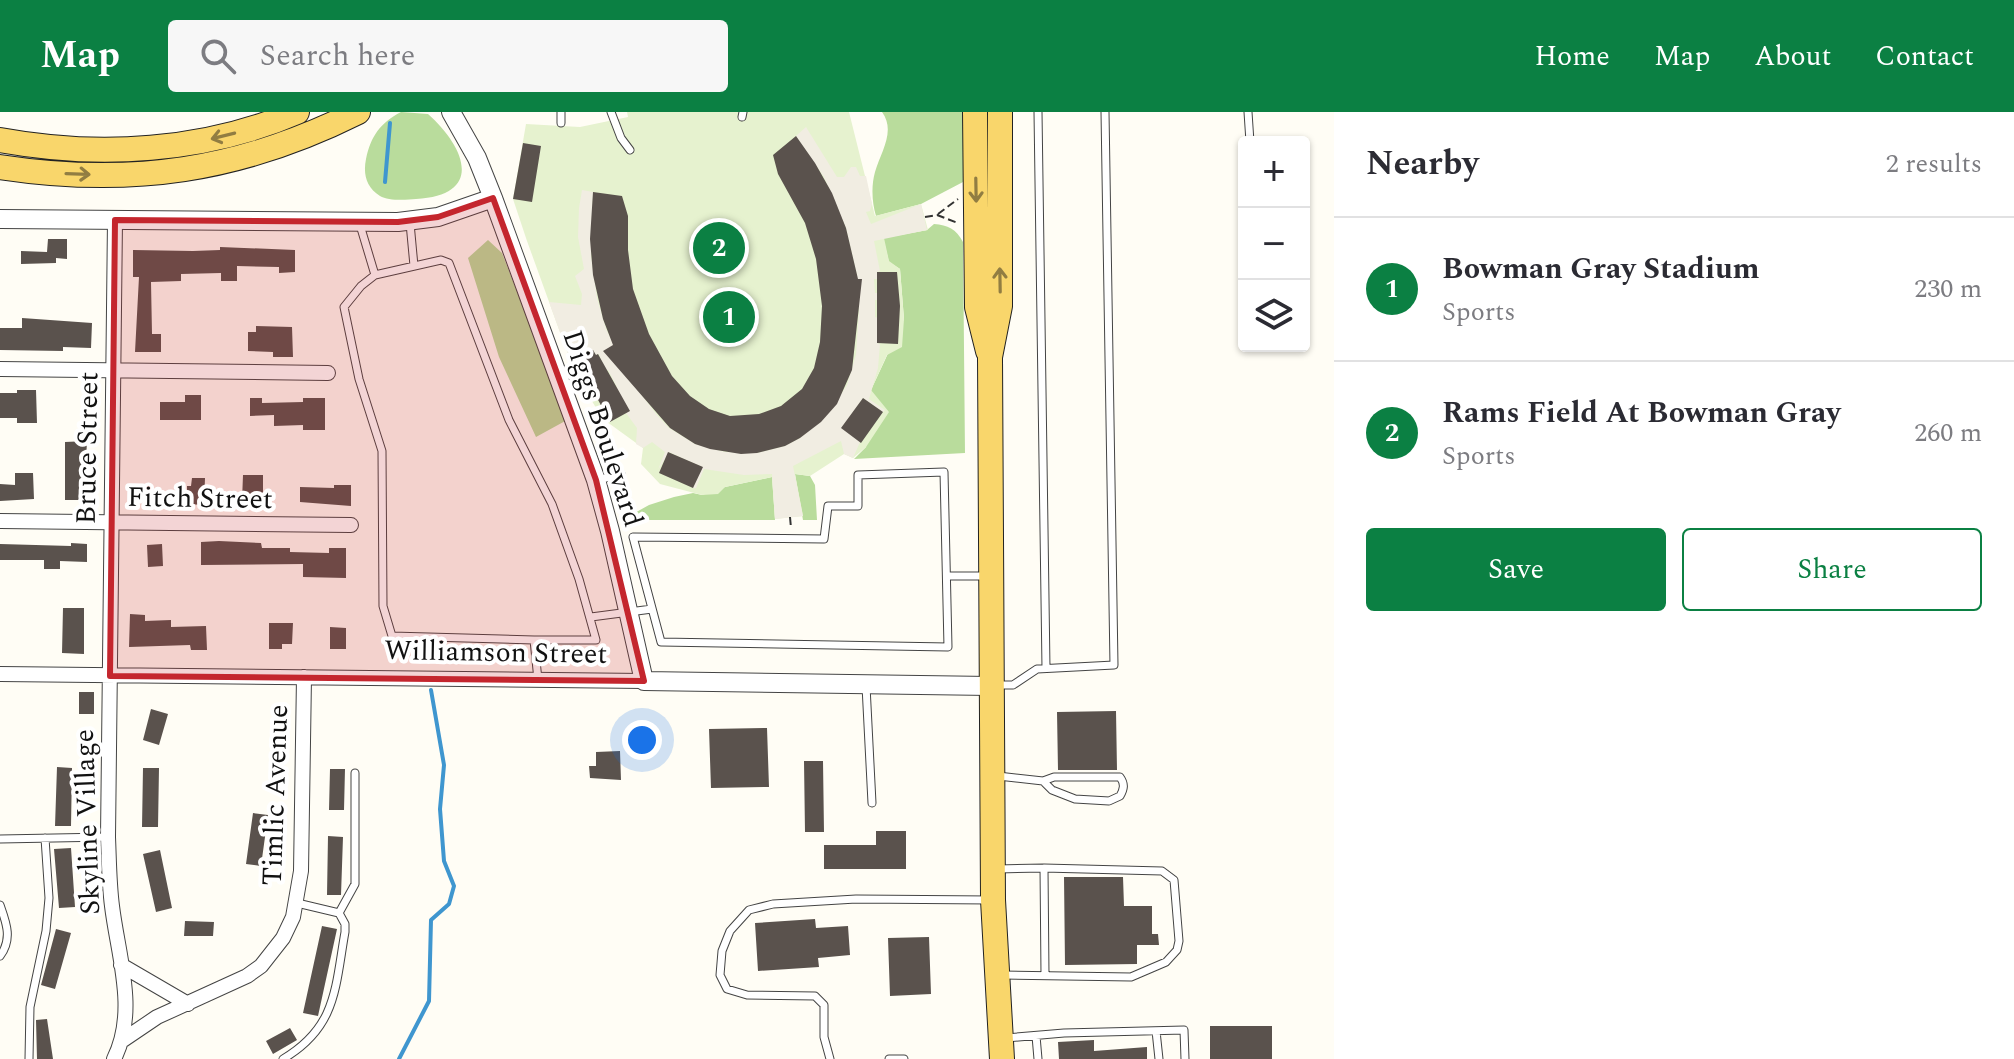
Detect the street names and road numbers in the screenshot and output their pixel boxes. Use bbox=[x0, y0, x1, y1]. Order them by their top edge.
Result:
street label: Diggs Boulevard bbox=[551, 325, 655, 532]
street label: Bruce Street bbox=[65, 371, 110, 525]
street label: Fitch Street bbox=[127, 476, 273, 521]
street label: Williamson Street bbox=[384, 629, 608, 676]
street label: Timlic Avenue bbox=[251, 704, 300, 887]
street label: Skyline Village bbox=[63, 728, 112, 916]

